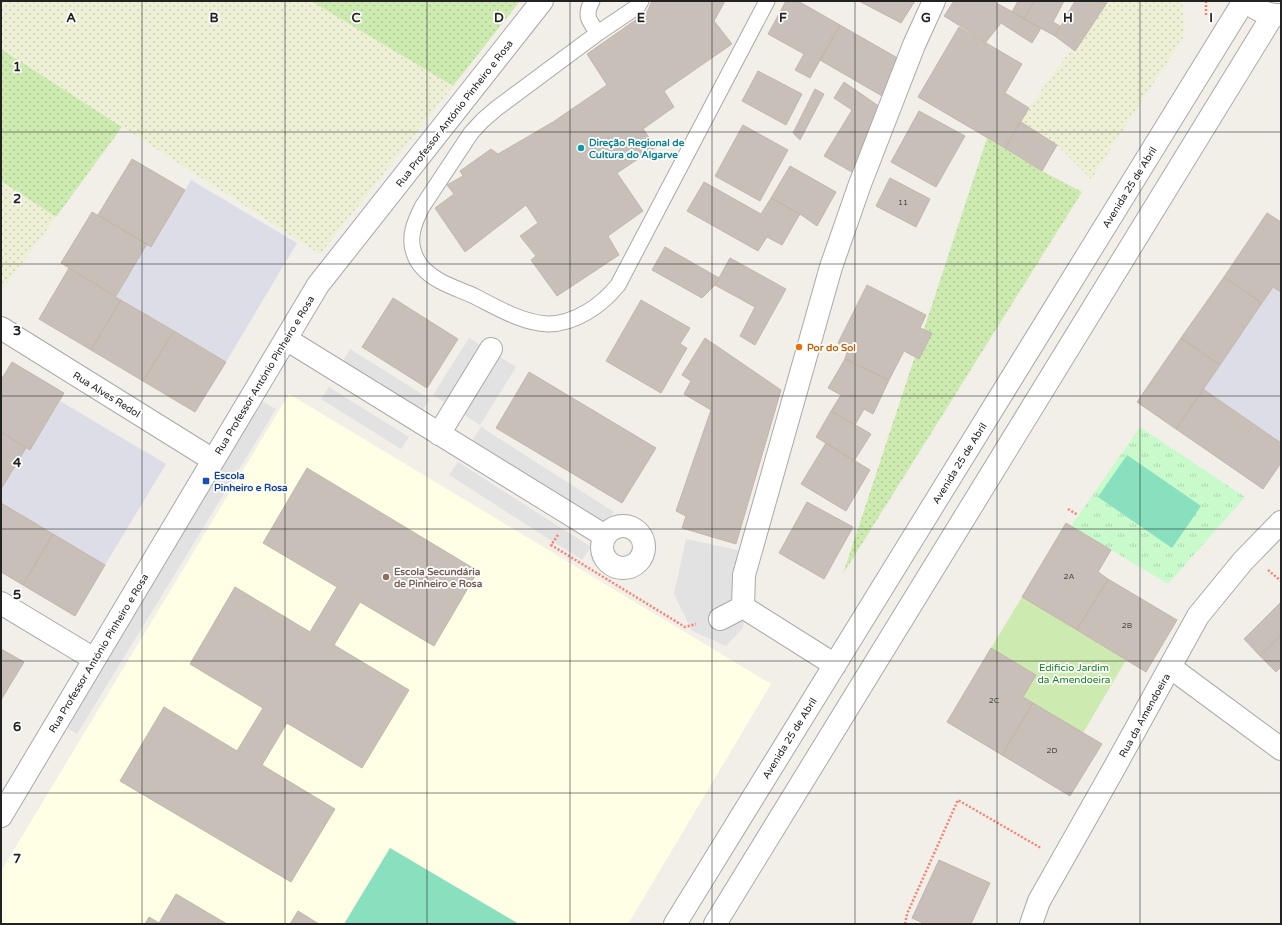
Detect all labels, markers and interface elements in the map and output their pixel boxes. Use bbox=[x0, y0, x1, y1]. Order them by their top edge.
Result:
text: A bbox=[66, 10, 76, 26]
text: B bbox=[209, 10, 219, 26]
text: C bbox=[351, 10, 361, 26]
text: D bbox=[494, 10, 504, 26]
text: E bbox=[637, 10, 645, 26]
text: F bbox=[779, 10, 787, 26]
text: G bbox=[921, 10, 931, 26]
text: H bbox=[1063, 10, 1073, 26]
text: I bbox=[1209, 10, 1213, 26]
street label: Rua Professor António Pinheiro e Rosa bbox=[394, 38, 516, 190]
text: 1 bbox=[13, 59, 21, 75]
place label: Direção Regional de Cultura do Algarve bbox=[589, 137, 685, 161]
marker: Direção Regional de Cultura do Algarve bbox=[576, 143, 586, 153]
street label: Avenida 25 de Abril bbox=[1100, 145, 1160, 230]
text: 2 bbox=[13, 191, 21, 207]
house number: 11 bbox=[898, 198, 908, 207]
street label: Rua Professor António Pinheiro e Rosa bbox=[213, 294, 317, 457]
text: 3 bbox=[13, 323, 21, 339]
marker: Por do Sol bbox=[794, 342, 804, 352]
place label: Por do Sol bbox=[807, 342, 856, 354]
street label: Rua Alves Redol bbox=[71, 369, 142, 420]
street label: Avenida 25 de Abril bbox=[930, 421, 990, 506]
text: 4 bbox=[13, 455, 22, 471]
place label: Escola Pinheiro e Rosa bbox=[214, 470, 288, 494]
marker: Escola Pinheiro e Rosa bbox=[201, 476, 211, 486]
place label: Escola Secundária de Pinheiro e Rosa bbox=[394, 566, 483, 590]
street label: Rua Professor António Pinheiro e Rosa bbox=[47, 572, 151, 735]
marker: Escola Secundária de Pinheiro e Rosa bbox=[381, 572, 391, 582]
house number: 2A bbox=[1064, 572, 1075, 581]
text: 5 bbox=[13, 587, 21, 603]
house number: 2B bbox=[1122, 621, 1133, 630]
park label: Edificio Jardim da Amendoeira bbox=[1038, 662, 1110, 686]
street label: Rua da Amendoeira bbox=[1117, 671, 1173, 760]
street label: Avenida 25 de Abril bbox=[760, 696, 820, 781]
house number: 2C bbox=[989, 696, 1000, 705]
text: 6 bbox=[13, 719, 21, 735]
house number: 2D bbox=[1046, 746, 1058, 755]
text: 7 bbox=[13, 851, 21, 867]

